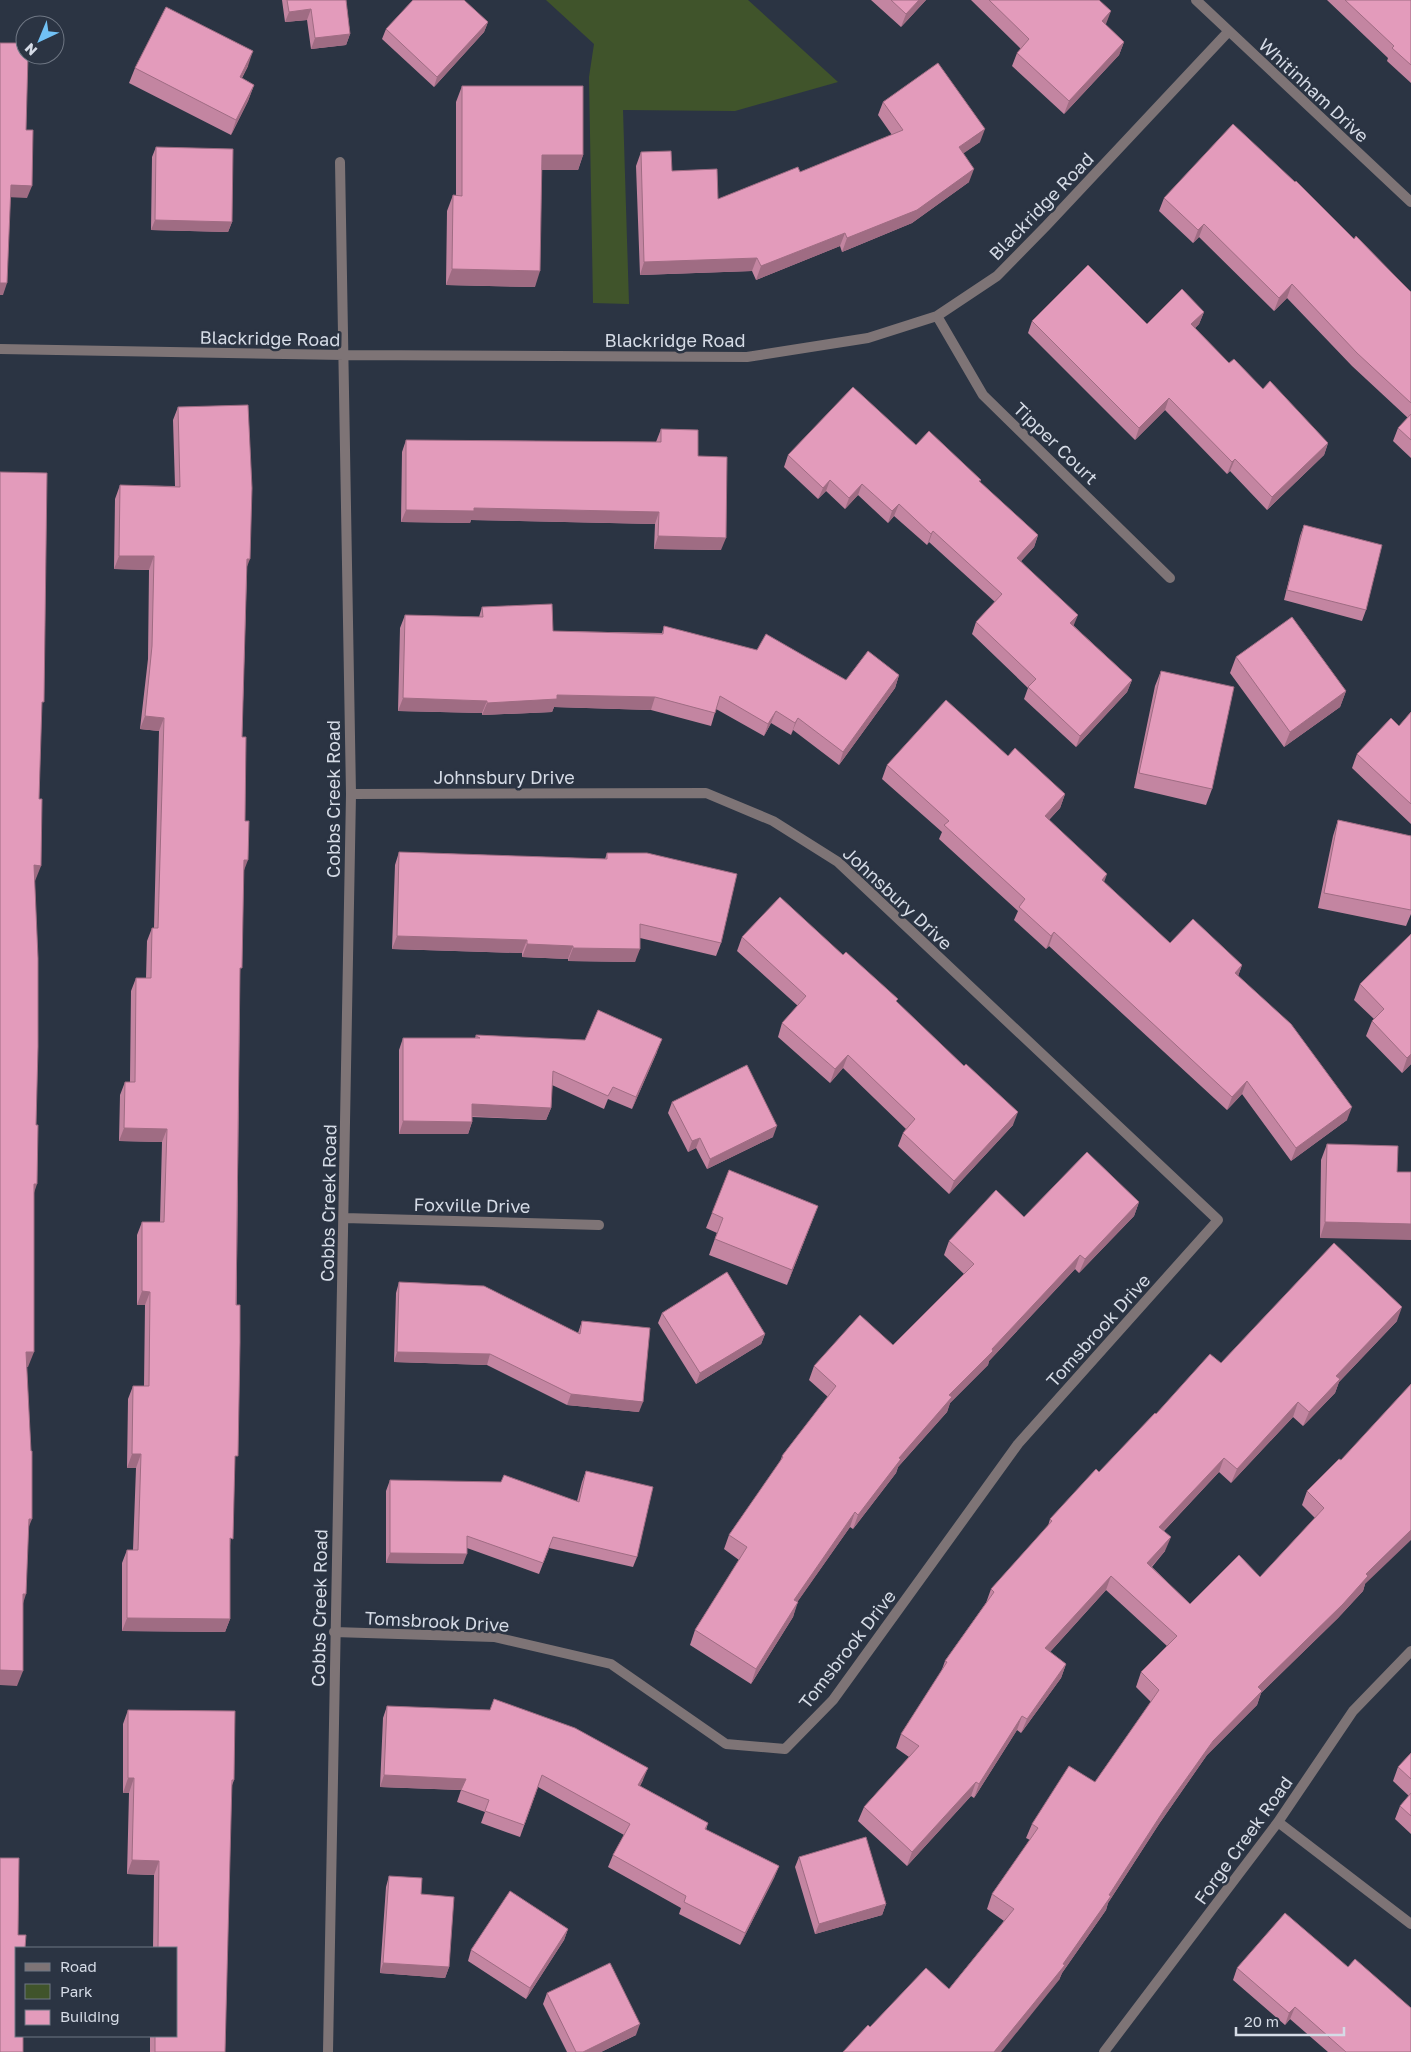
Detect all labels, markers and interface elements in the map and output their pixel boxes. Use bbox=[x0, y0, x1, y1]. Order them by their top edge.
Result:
north arrow bbox=[15, 15, 65, 65]
street label: Whitinham Drive bbox=[1254, 33, 1374, 147]
text: N bbox=[21, 40, 40, 60]
street label: Blackridge Road bbox=[984, 148, 1098, 264]
street label: Blackridge Road bbox=[199, 326, 341, 350]
street label: Blackridge Road bbox=[605, 329, 746, 351]
street label: Tipper Court bbox=[1009, 397, 1103, 489]
street label: Cobbs Creek Road bbox=[322, 720, 344, 878]
street label: Johnsbury Drive bbox=[433, 766, 575, 788]
street label: Johnsbury Drive bbox=[839, 842, 957, 954]
street label: Cobbs Creek Road bbox=[316, 1124, 340, 1282]
street label: Foxville Drive bbox=[413, 1193, 531, 1217]
street label: Tomsbrook Drive bbox=[1041, 1269, 1155, 1391]
street label: Cobbs Creek Road bbox=[307, 1529, 331, 1687]
street label: Tomsbrook Drive bbox=[794, 1585, 900, 1713]
street label: Tomsbrook Drive bbox=[364, 1606, 510, 1636]
street label: Forge Creek Road bbox=[1189, 1772, 1297, 1908]
legend bbox=[15, 1947, 178, 2037]
text: Road bbox=[60, 1957, 97, 1975]
text: Park bbox=[60, 1982, 93, 2000]
scale bar bbox=[1236, 2004, 1344, 2036]
text: Building bbox=[60, 2007, 120, 2025]
text: 20 m bbox=[1244, 2012, 1279, 2030]

